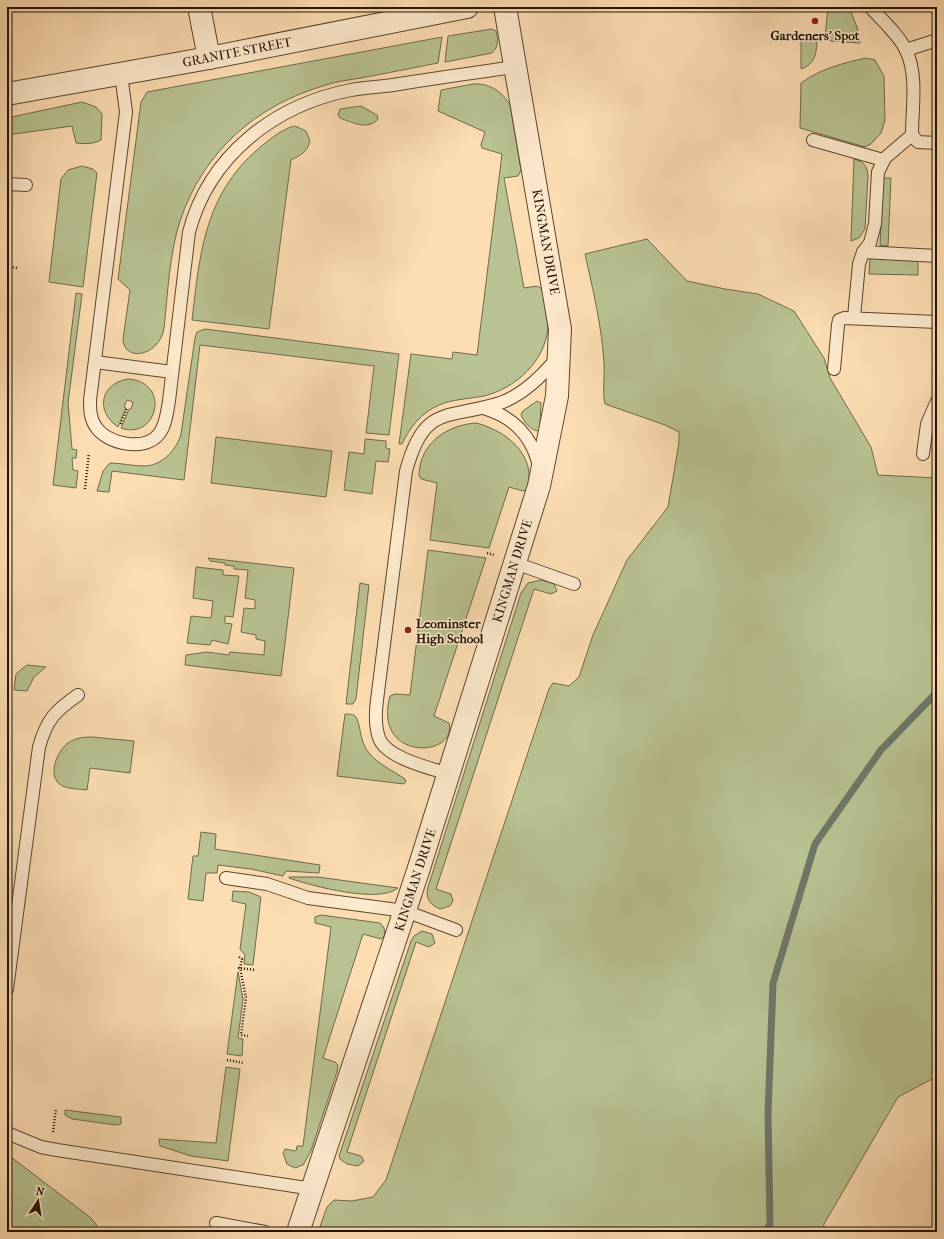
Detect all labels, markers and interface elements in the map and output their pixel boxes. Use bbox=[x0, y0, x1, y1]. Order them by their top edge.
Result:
marker: Gardeners' Spot bbox=[810, 16, 820, 26]
place label: Gardeners' Spot bbox=[771, 28, 860, 44]
street label: GRANITE STREET bbox=[181, 34, 293, 70]
street label: KINGMAN DRIVE bbox=[529, 188, 563, 296]
street label: KINGMAN DRIVE bbox=[489, 518, 535, 624]
place label: Leominster High School bbox=[416, 616, 484, 647]
marker: Leominster High School bbox=[403, 625, 413, 635]
street label: KINGMAN DRIVE bbox=[391, 827, 439, 933]
north arrow bbox=[18, 1181, 58, 1221]
text: N bbox=[35, 1184, 46, 1199]

